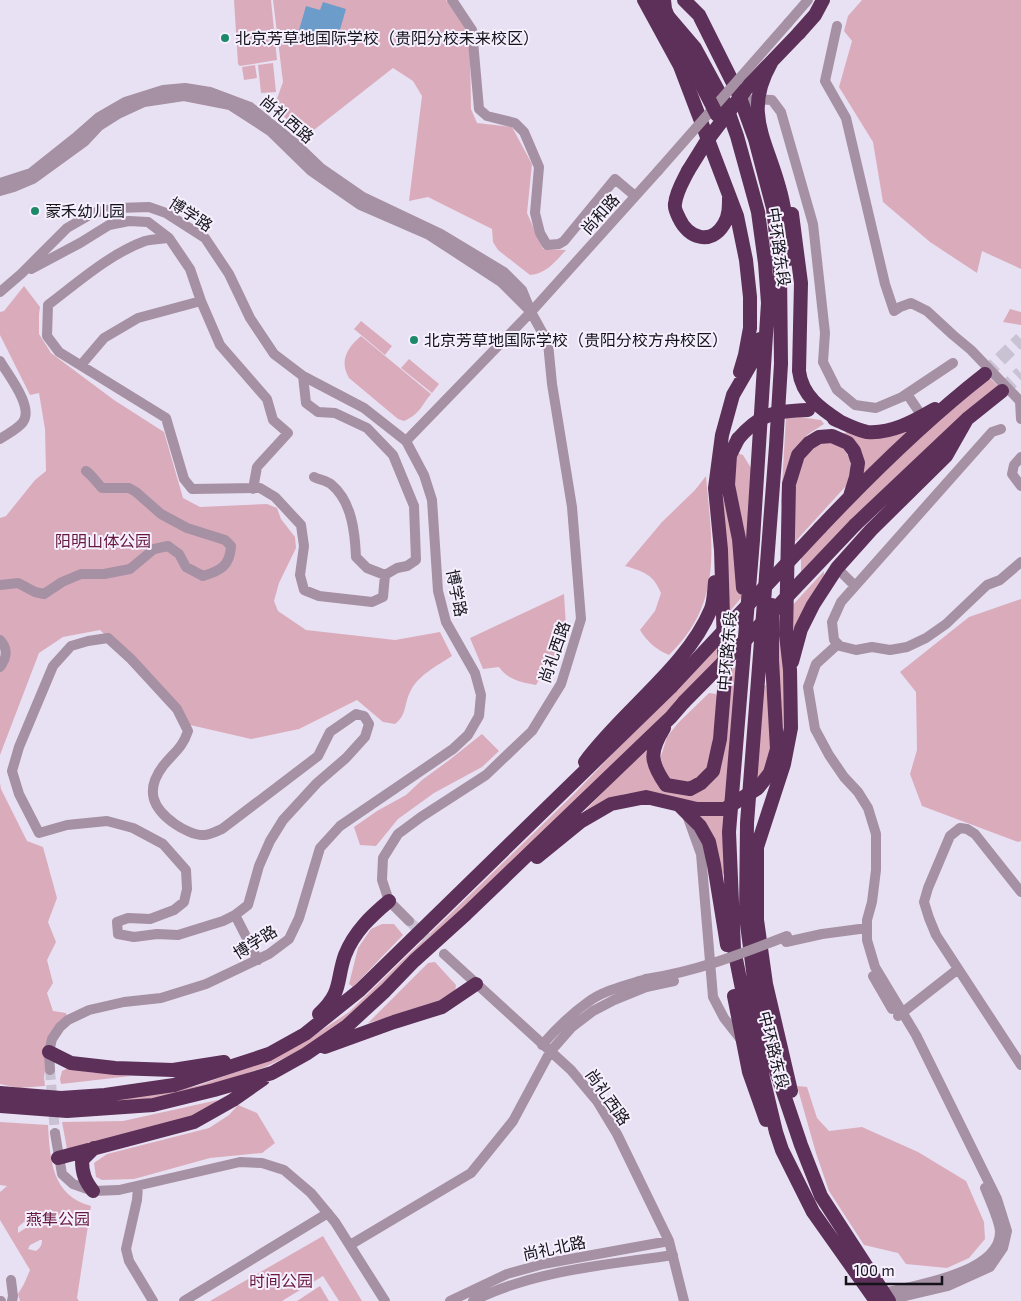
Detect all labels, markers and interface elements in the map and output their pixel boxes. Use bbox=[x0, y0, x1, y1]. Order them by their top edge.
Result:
place label: 北京芳草地国际学校（贵阳分校未来校区） bbox=[235, 28, 539, 47]
marker: 北京芳草地国际学校（贵阳分校未来校区） bbox=[219, 32, 231, 44]
street label: 尚礼西路 bbox=[257, 91, 318, 146]
street label: 尚和路 bbox=[577, 189, 623, 238]
street label: 博学路 bbox=[166, 193, 217, 235]
place label: 蒙禾幼儿园 bbox=[45, 201, 125, 220]
marker: 蒙禾幼儿园 bbox=[29, 205, 41, 217]
street label: 中环路东段 bbox=[765, 206, 794, 288]
place label: 北京芳草地国际学校（贵阳分校方舟校区） bbox=[424, 330, 728, 349]
marker: 北京芳草地国际学校（贵阳分校方舟校区） bbox=[408, 334, 420, 346]
park label: 阳明山体公园 bbox=[55, 531, 151, 550]
street label: 博学路 bbox=[444, 568, 471, 618]
street label: 中环路东段 bbox=[714, 610, 739, 692]
street label: 尚礼西路 bbox=[534, 618, 573, 685]
street label: 博学路 bbox=[229, 921, 280, 962]
street label: 中环路东段 bbox=[756, 1009, 793, 1091]
street label: 尚礼西路 bbox=[582, 1065, 635, 1128]
park label: 燕隼公园 bbox=[26, 1209, 90, 1228]
street label: 尚礼北路 bbox=[521, 1232, 587, 1263]
scale bar bbox=[846, 1254, 942, 1286]
text: 100 m bbox=[854, 1261, 895, 1279]
park label: 时间公园 bbox=[249, 1271, 313, 1290]

